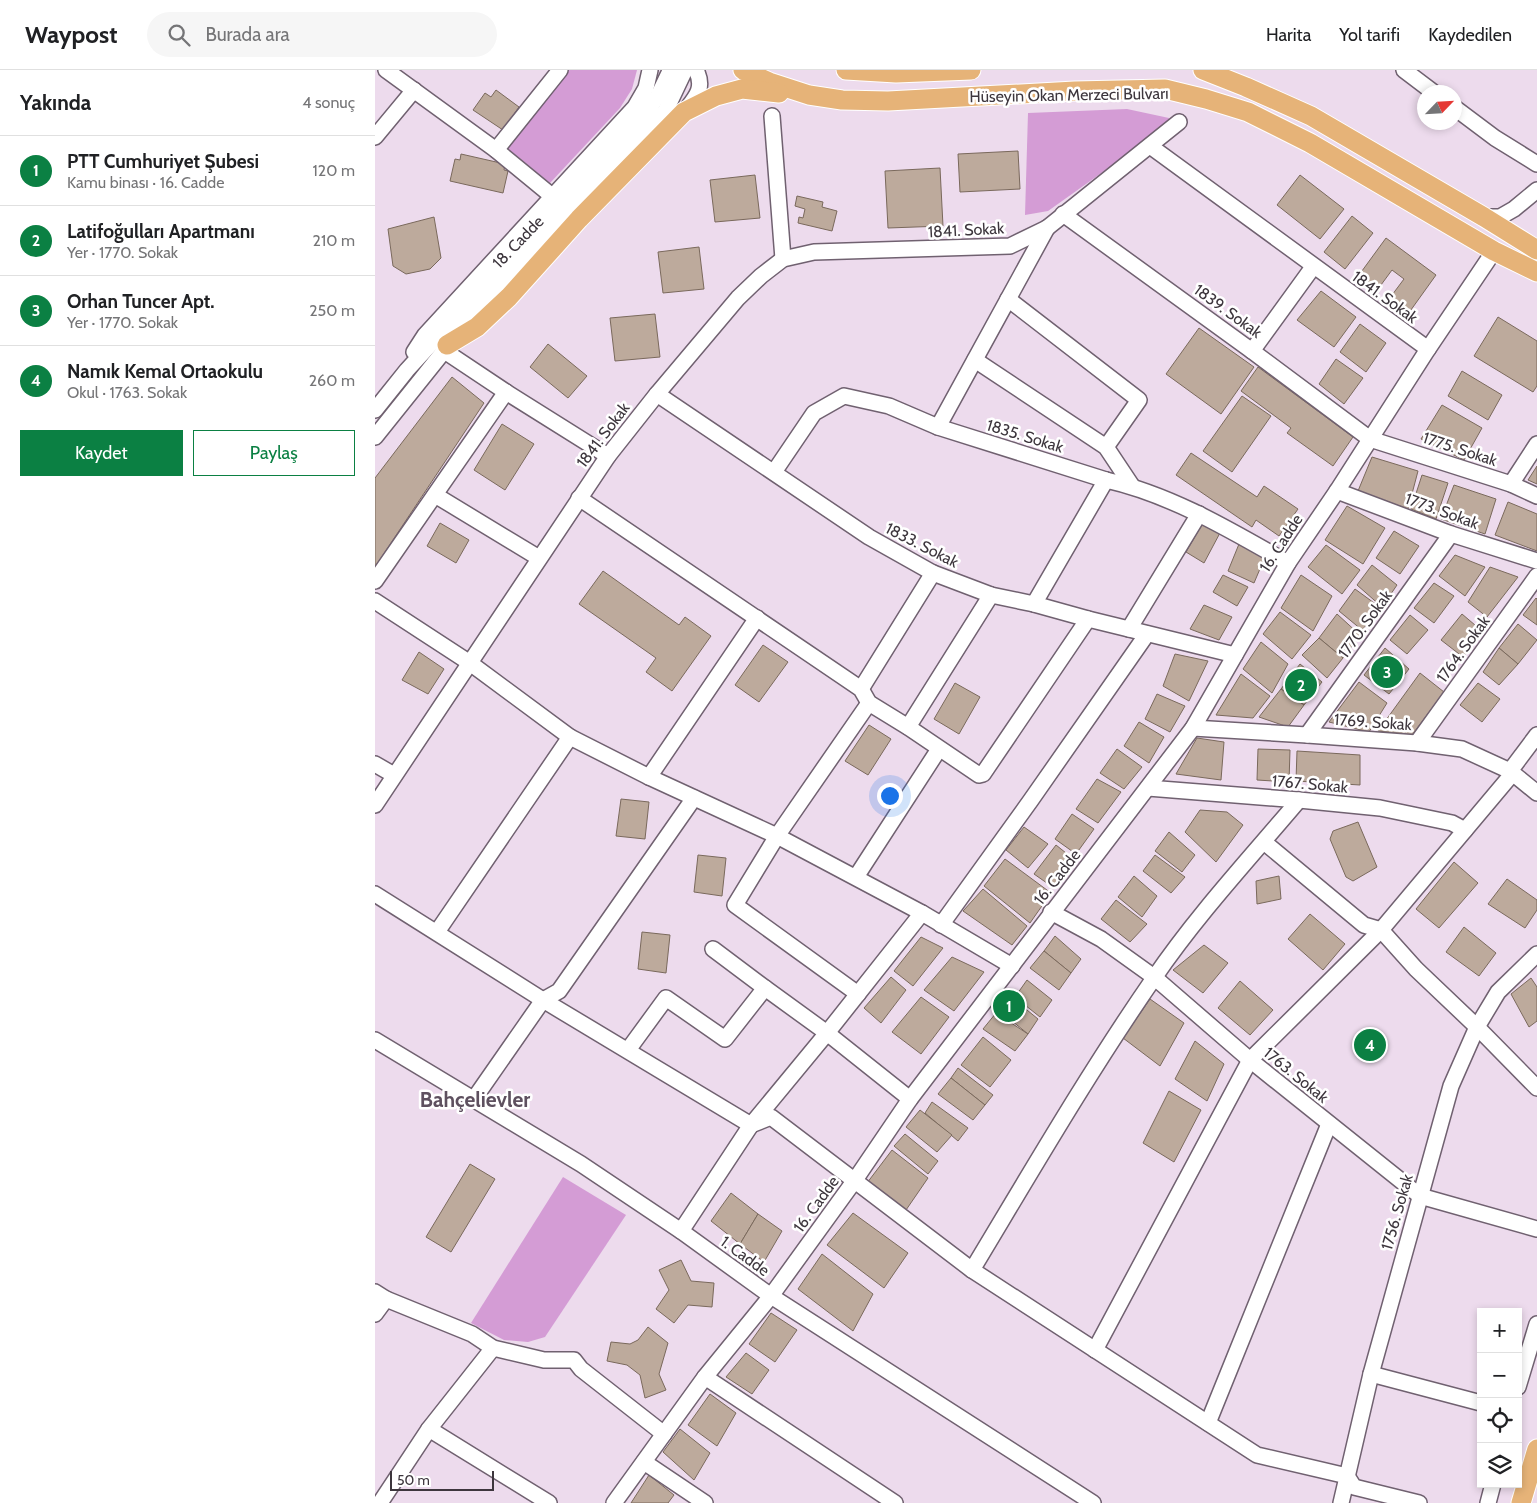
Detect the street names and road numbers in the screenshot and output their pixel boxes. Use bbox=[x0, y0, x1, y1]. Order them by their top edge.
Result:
street label: Hüseyin Okan Merzeci Bulvarı bbox=[969, 84, 1169, 106]
street label: 18. Cadde bbox=[488, 212, 548, 272]
street label: 1841. Sokak bbox=[927, 218, 1005, 241]
street label: 1841. Sokak bbox=[1349, 267, 1422, 328]
street label: 1839. Sokak bbox=[1190, 280, 1266, 342]
street label: 1841. Sokak bbox=[572, 398, 634, 471]
street label: 1835. Sokak bbox=[984, 415, 1066, 457]
street label: 1775. Sokak bbox=[1420, 428, 1500, 470]
street label: 1773. Sokak bbox=[1403, 489, 1482, 533]
street label: 16. Cadde bbox=[1255, 511, 1307, 575]
street label: 1833. Sokak bbox=[882, 519, 962, 572]
street label: 1770. Sokak bbox=[1334, 586, 1396, 662]
street label: 1764. Sokak bbox=[1432, 611, 1494, 686]
street label: 1769. Sokak bbox=[1334, 710, 1413, 734]
street label: 1767. Sokak bbox=[1271, 771, 1350, 797]
street label: 16. Cadde bbox=[1030, 846, 1084, 908]
street label: 1763. Sokak bbox=[1260, 1043, 1333, 1107]
street label: 1756. Sokak bbox=[1377, 1171, 1417, 1252]
street label: 16. Cadde bbox=[789, 1172, 843, 1236]
street label: 1. Cadde bbox=[717, 1232, 773, 1280]

